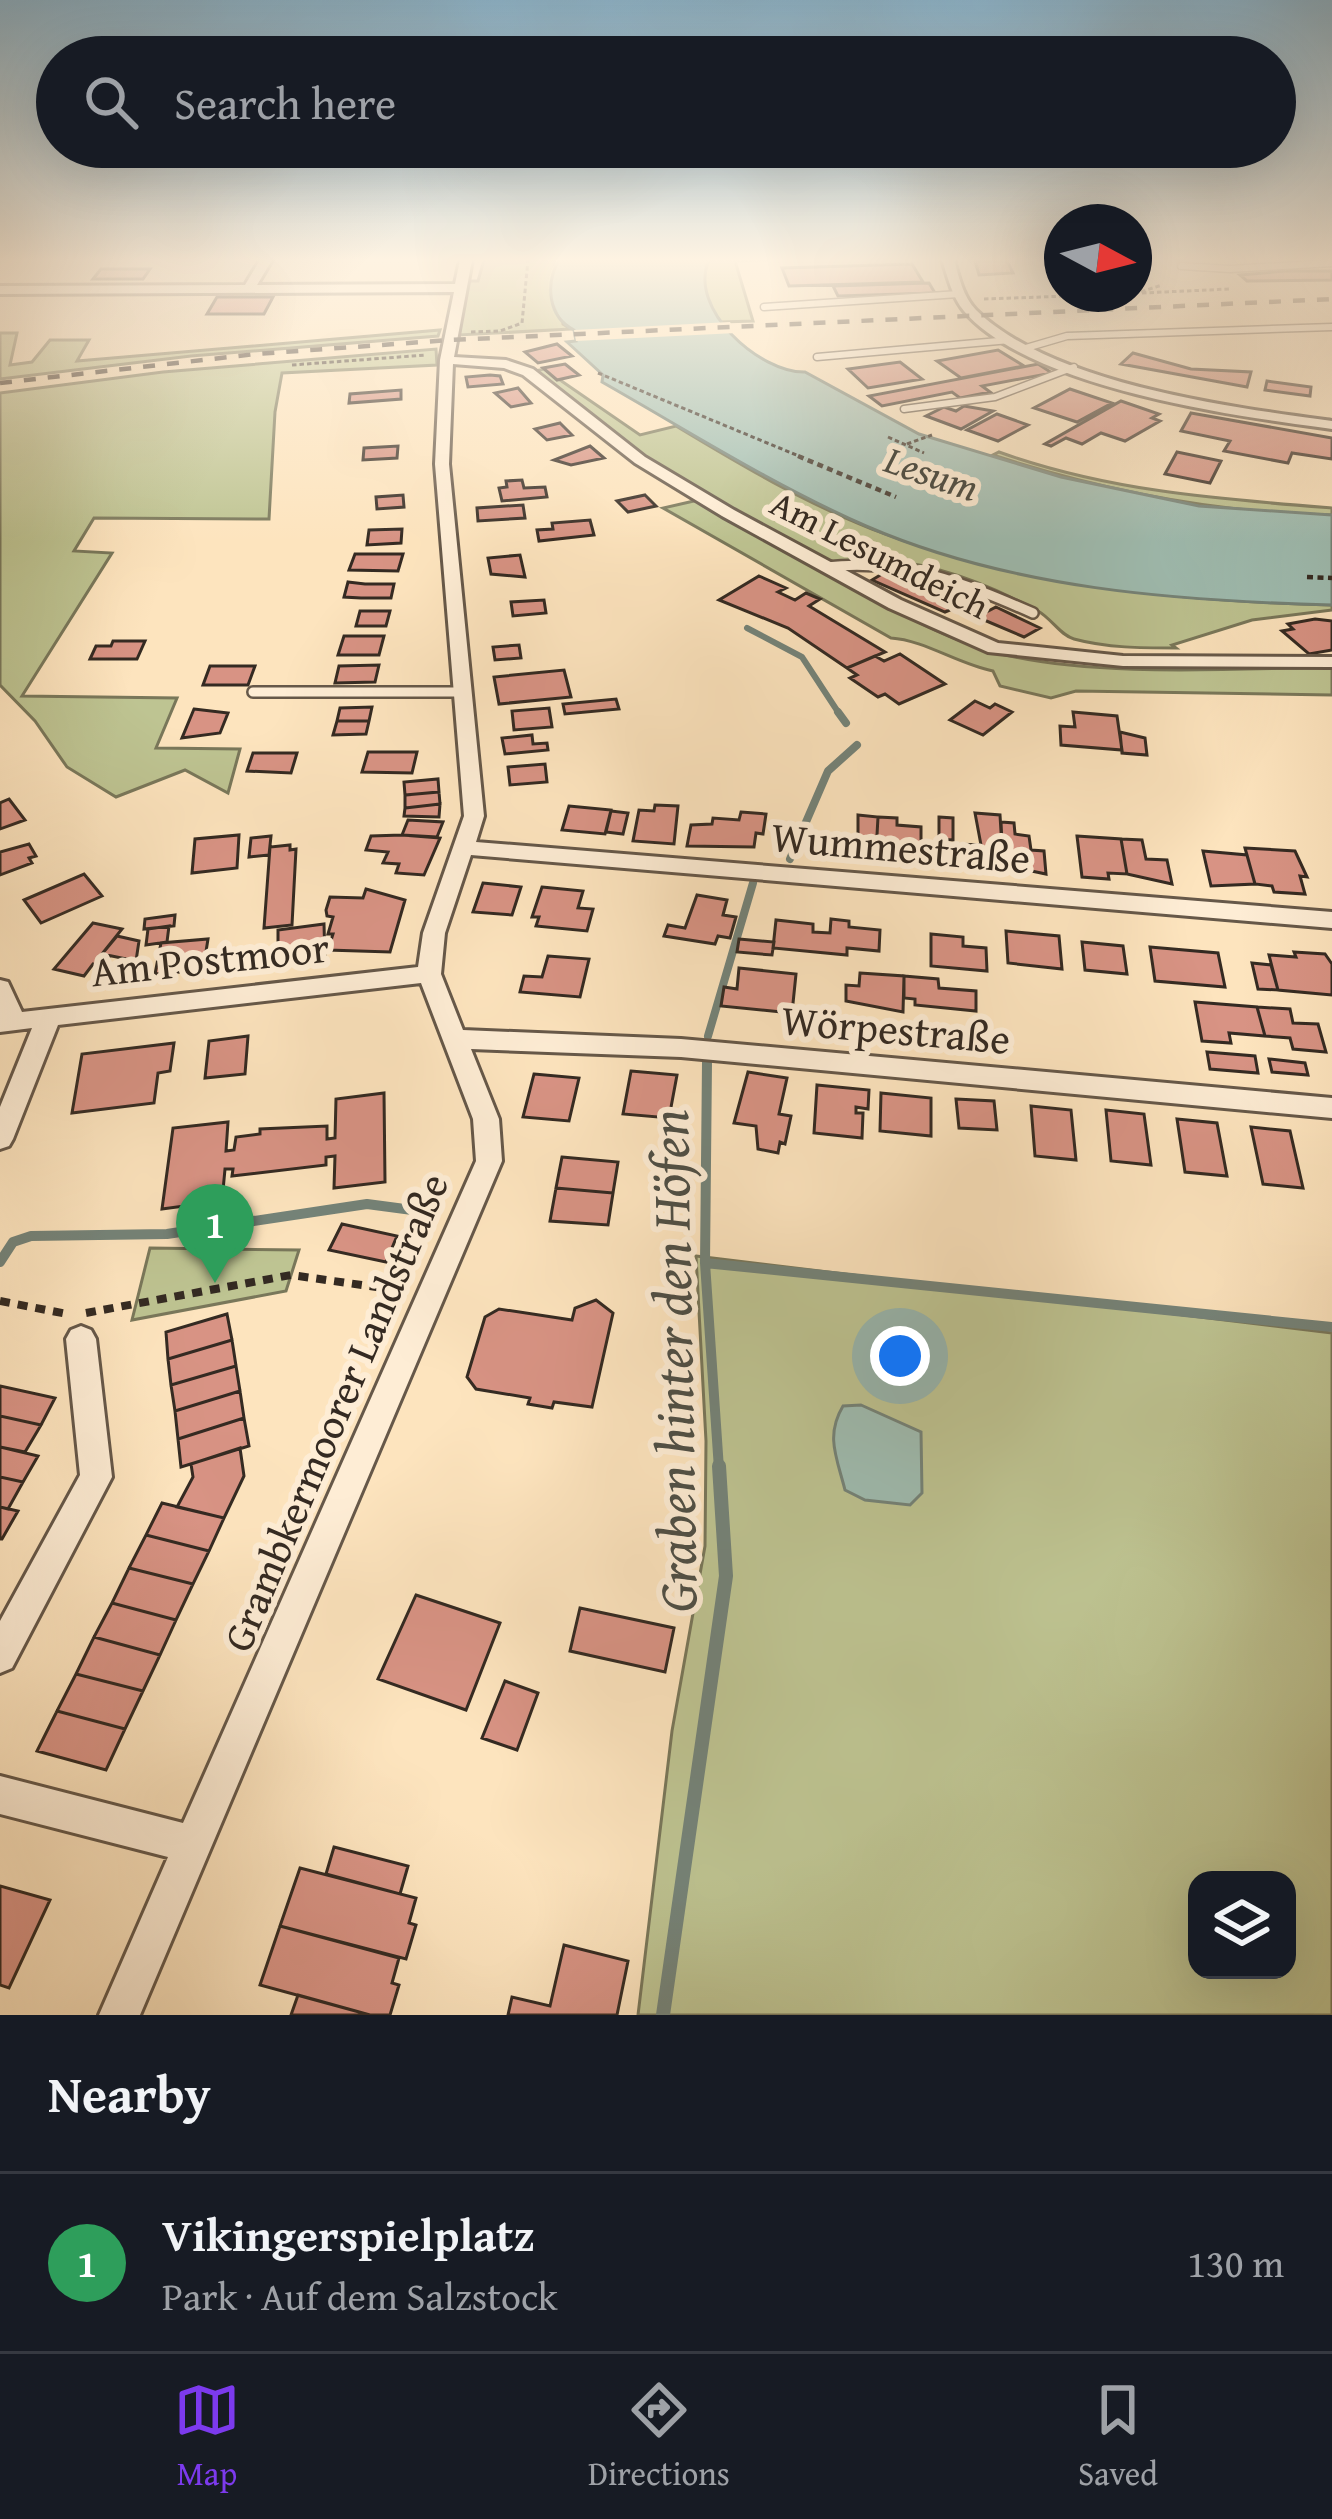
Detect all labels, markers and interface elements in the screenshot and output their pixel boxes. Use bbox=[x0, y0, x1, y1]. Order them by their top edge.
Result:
search box bbox=[36, 36, 1296, 168]
icon: search bbox=[78, 69, 144, 135]
text: Search here bbox=[174, 70, 396, 135]
north arrow bbox=[1044, 204, 1152, 312]
water label: Lesum bbox=[876, 430, 987, 515]
street label: Am Lesumdeich bbox=[762, 476, 999, 631]
street label: Wummestraße bbox=[769, 805, 1033, 888]
street label: Am Postmoor bbox=[88, 916, 332, 1001]
street label: Wörpestraße bbox=[779, 988, 1013, 1069]
water label: Graben hinter den Höfen bbox=[629, 1109, 716, 1613]
street label: Grambkermoorer Landstraße bbox=[206, 1163, 463, 1660]
pin: 1 bbox=[176, 1184, 254, 1283]
your location bbox=[870, 1326, 930, 1386]
map controls bbox=[1188, 1871, 1296, 1979]
button: layers bbox=[1188, 1871, 1296, 1979]
text: Nearby bbox=[48, 2056, 211, 2131]
text: Vikingerspielplatz bbox=[162, 2202, 535, 2267]
text: 1 bbox=[77, 2234, 97, 2291]
text: 130 m bbox=[1187, 2234, 1284, 2291]
text: Park · Auf dem Salzstock bbox=[162, 2267, 557, 2324]
tab: Map bbox=[174, 2377, 240, 2497]
tab: Directions bbox=[588, 2377, 730, 2497]
tab: Saved bbox=[1078, 2377, 1158, 2497]

